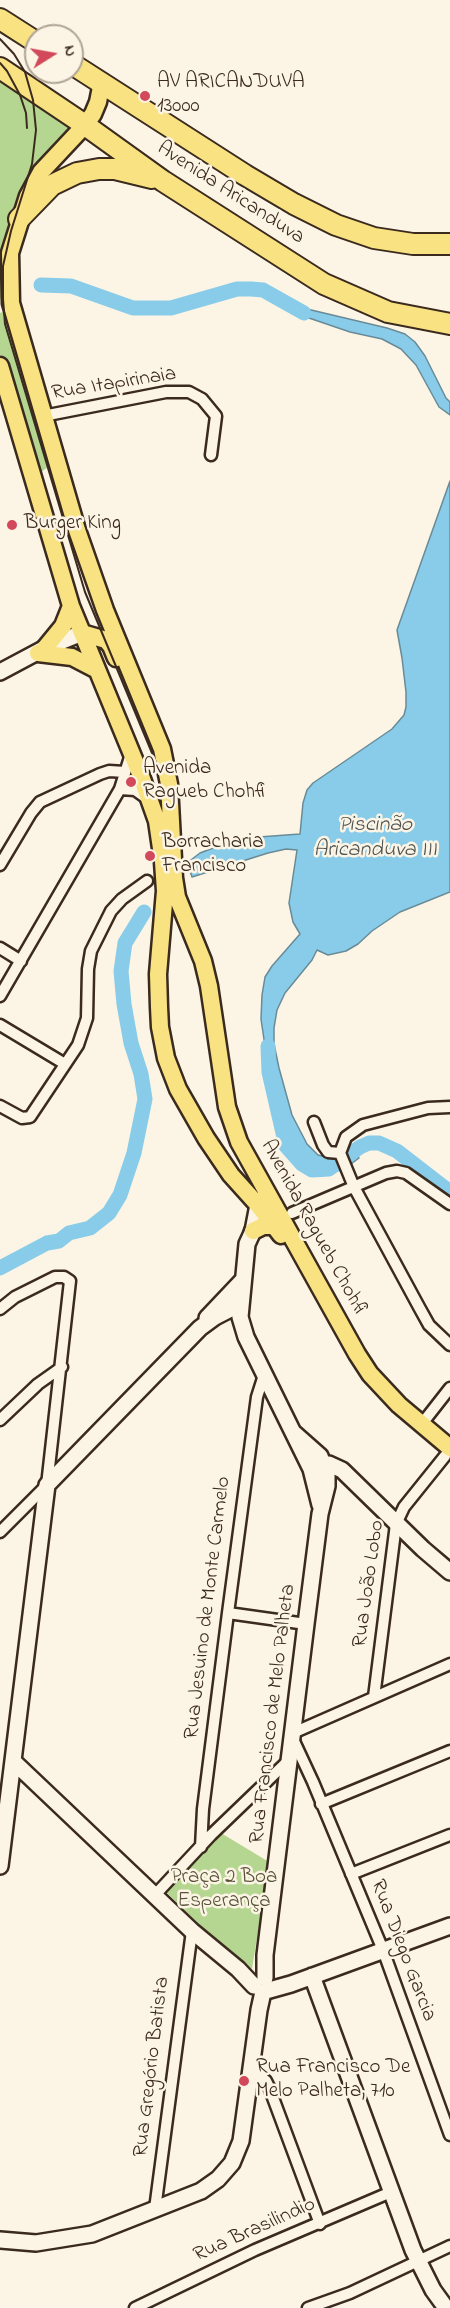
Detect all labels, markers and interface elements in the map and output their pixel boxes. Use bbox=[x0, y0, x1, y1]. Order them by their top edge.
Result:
north arrow bbox=[24, 24, 84, 84]
text: N bbox=[57, 43, 83, 59]
place label: AV ARICANDUVA 13000 bbox=[157, 71, 305, 121]
marker: AV ARICANDUVA 13000 bbox=[138, 89, 152, 103]
street label: Avenida Aricanduva bbox=[151, 137, 309, 251]
street label: Rua Itapirinaia bbox=[50, 363, 178, 407]
place label: Burger King bbox=[24, 512, 121, 538]
marker: Burger King bbox=[5, 518, 19, 532]
place label: Avenida Ragueb Chohfi bbox=[143, 757, 268, 807]
marker: Avenida Ragueb Chohfi bbox=[124, 775, 138, 789]
water label: Piscinão Aricanduva III bbox=[313, 813, 437, 864]
place label: Borracharia Francisco bbox=[162, 831, 264, 881]
marker: Borracharia Francisco bbox=[143, 849, 157, 863]
street label: Avenida Ragueb Chohfi bbox=[254, 1136, 372, 1322]
street label: Rua Jesuino de Monte Carmelo bbox=[180, 1475, 238, 1741]
street label: Rua João Lobo bbox=[349, 1519, 391, 1649]
street label: Rua Francisco de Melo Palheta bbox=[246, 1583, 302, 1845]
park label: Praça 2 Boa Esperança bbox=[171, 1866, 277, 1916]
street label: Rua Diego Garcia bbox=[363, 1877, 441, 2025]
street label: Rua Gregório Batista bbox=[129, 1975, 177, 2159]
place label: Rua Francisco De Melo Palheta, 710 bbox=[256, 2056, 410, 2106]
marker: Rua Francisco De Melo Palheta, 710 bbox=[237, 2074, 251, 2088]
street label: Rua Brasilindio bbox=[190, 2193, 320, 2269]

